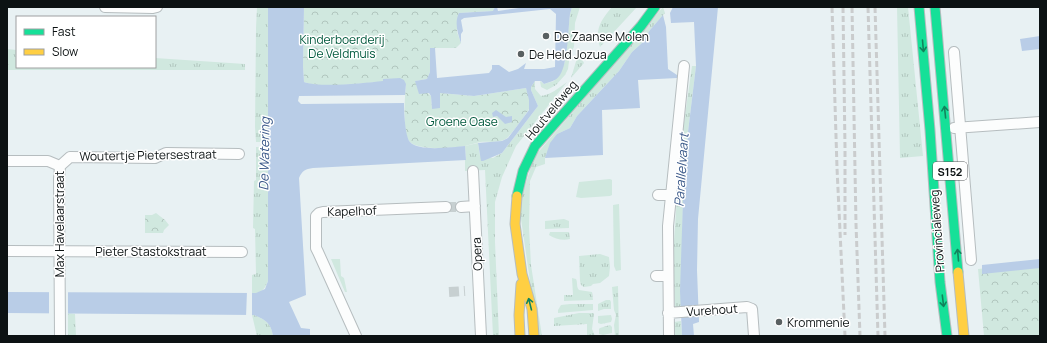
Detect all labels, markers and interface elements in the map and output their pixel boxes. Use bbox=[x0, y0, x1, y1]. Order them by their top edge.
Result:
legend bbox=[16, 16, 156, 68]
text: Fast bbox=[52, 23, 76, 40]
place label: De Zaanse Molen bbox=[554, 28, 649, 45]
park label: Kinderboerderij De Veldmuis bbox=[299, 31, 385, 62]
marker: De Zaanse Molen bbox=[541, 31, 551, 41]
one-way arrow bbox=[919, 39, 926, 52]
text: Slow bbox=[52, 43, 78, 60]
place label: De Held Jozua bbox=[529, 46, 607, 63]
marker: De Held Jozua bbox=[516, 49, 526, 59]
street label: Houtveldweg bbox=[521, 77, 581, 143]
one-way arrow bbox=[941, 106, 949, 119]
park label: Groene Oase bbox=[426, 113, 498, 130]
water label: De Watering bbox=[254, 116, 274, 191]
water label: Parallelvaart bbox=[669, 131, 693, 207]
street label: Woutertje Pietersestraat bbox=[79, 145, 217, 165]
road number: S152 bbox=[933, 162, 967, 180]
street label: Max Havelaarstraat bbox=[51, 171, 68, 277]
street label: Provincialeweg bbox=[926, 189, 948, 273]
street label: Kapelhof bbox=[327, 202, 378, 220]
street label: Opera bbox=[468, 237, 486, 271]
street label: Pieter Stastokstraat bbox=[95, 243, 207, 260]
one-way arrow bbox=[954, 249, 962, 262]
one-way arrow bbox=[939, 294, 946, 307]
one-way arrow bbox=[526, 298, 533, 311]
street label: Vurehout bbox=[686, 300, 738, 320]
place label: Krommenie bbox=[787, 314, 850, 331]
marker: Krommenie bbox=[774, 317, 784, 327]

